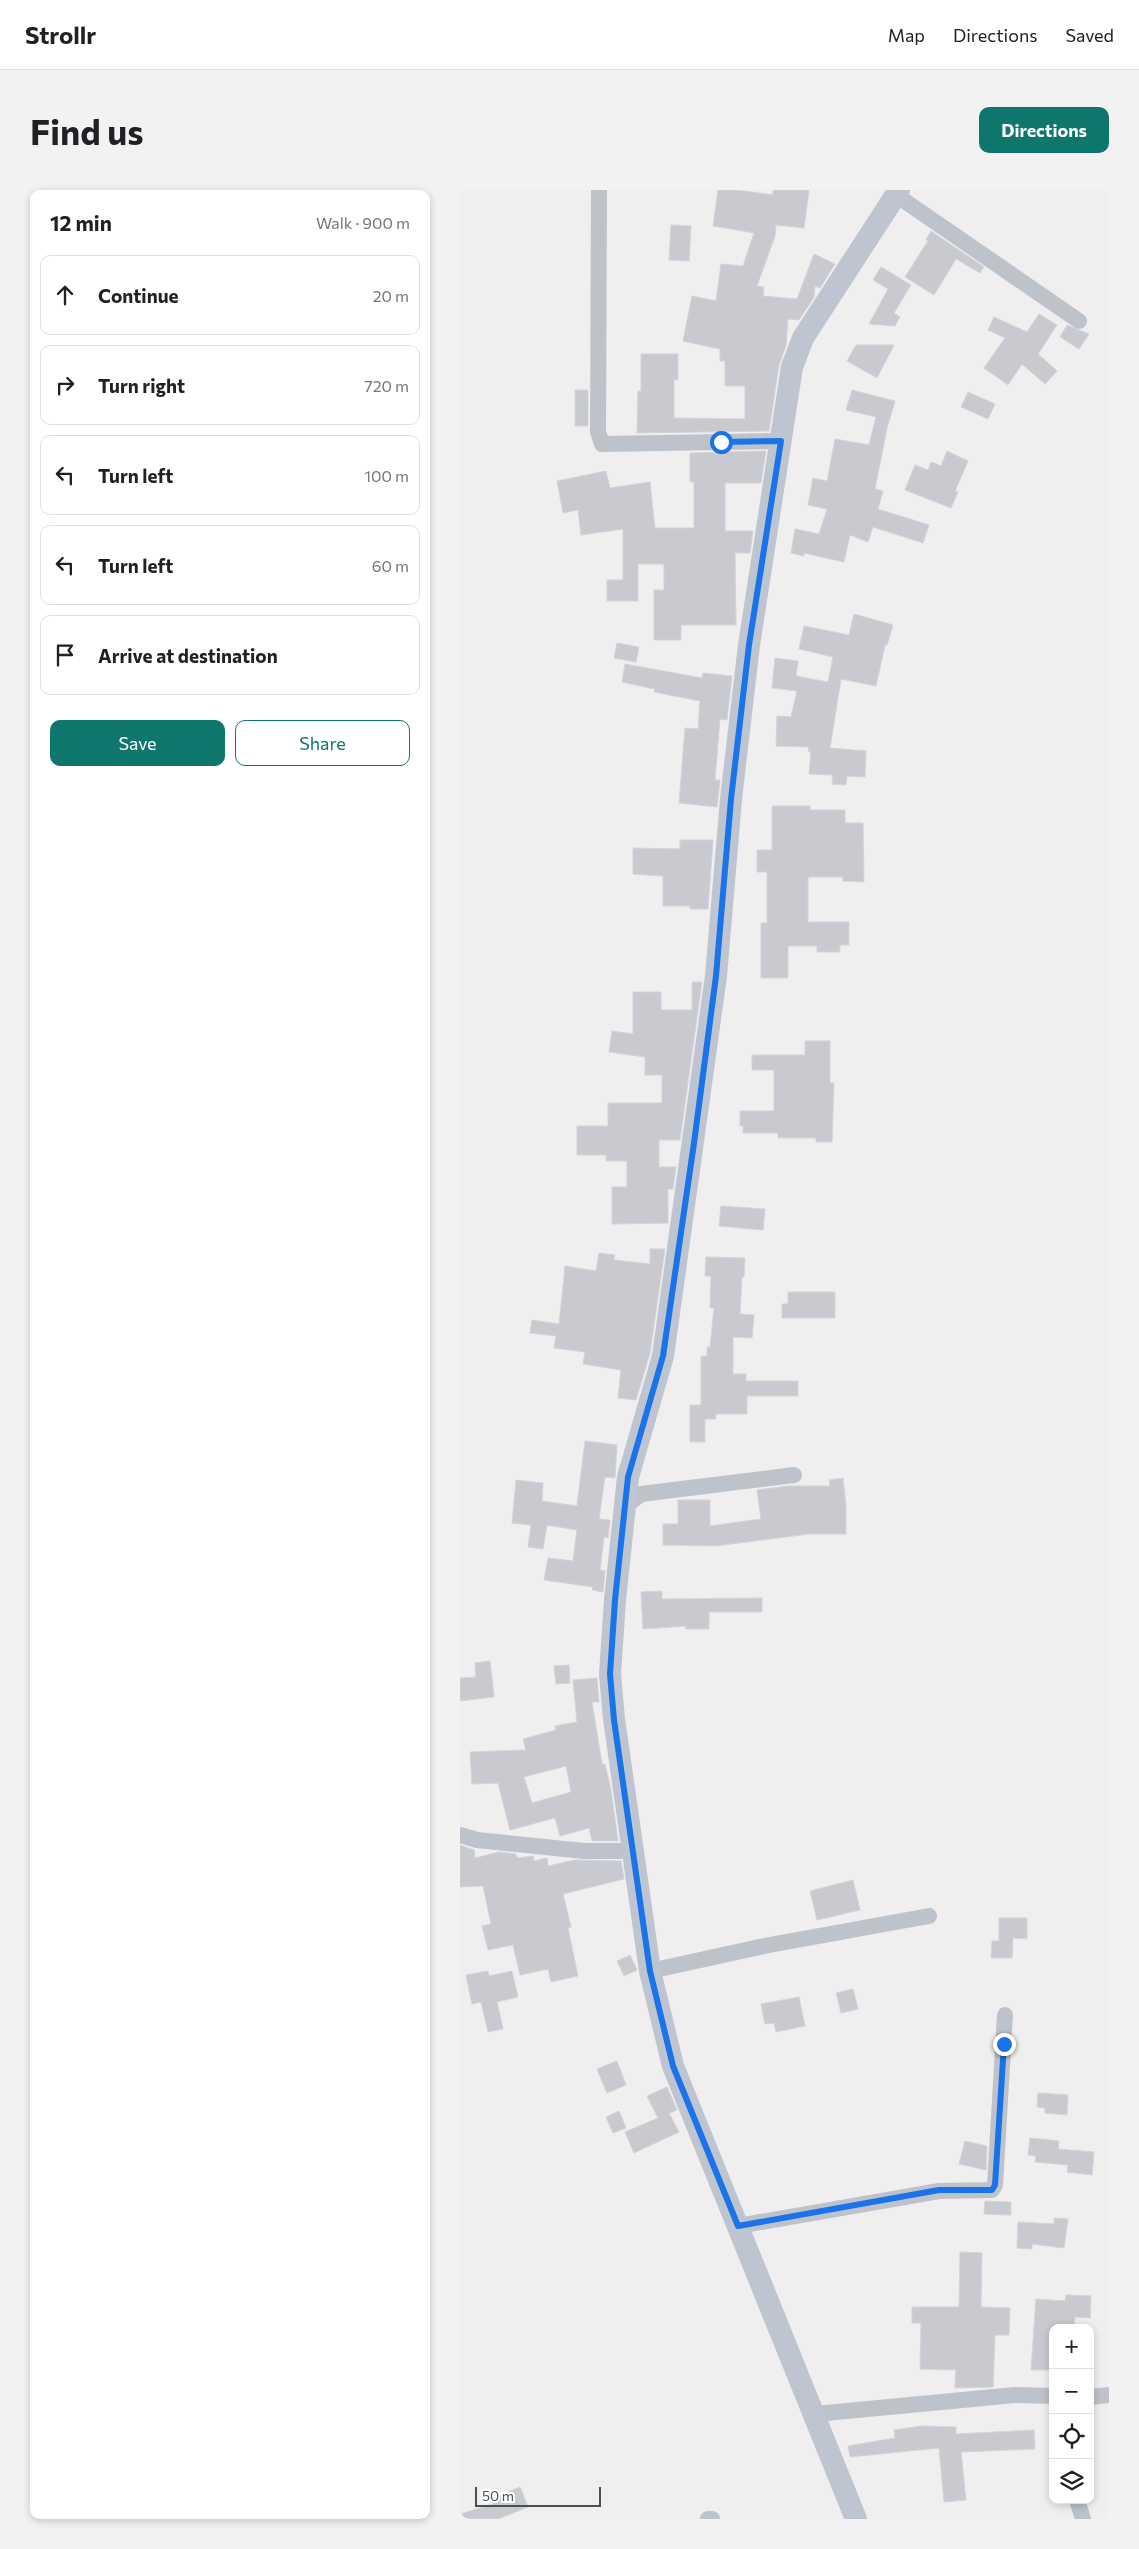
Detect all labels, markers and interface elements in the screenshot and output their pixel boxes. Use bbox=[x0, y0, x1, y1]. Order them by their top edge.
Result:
text: Strollr bbox=[25, 20, 96, 49]
text: Map bbox=[888, 24, 925, 46]
text: Directions bbox=[953, 24, 1037, 46]
text: Saved bbox=[1065, 24, 1114, 46]
button: Directions bbox=[979, 107, 1109, 153]
text: Find us bbox=[30, 109, 144, 152]
text: 12 min bbox=[50, 210, 112, 235]
text: Walk · 900 m bbox=[316, 213, 410, 232]
icon: ahead bbox=[51, 281, 79, 309]
text: Continue bbox=[98, 284, 178, 307]
text: 20 m bbox=[373, 286, 409, 305]
icon: right bbox=[51, 371, 79, 399]
text: Turn right bbox=[98, 374, 185, 397]
text: 720 m bbox=[364, 376, 409, 395]
route start bbox=[710, 431, 733, 454]
icon: left bbox=[51, 461, 79, 489]
text: Turn left bbox=[98, 464, 173, 487]
text: 100 m bbox=[364, 466, 409, 485]
icon: left bbox=[51, 551, 79, 579]
text: Turn left bbox=[98, 554, 173, 577]
text: 60 m bbox=[372, 556, 409, 575]
icon: arrive bbox=[51, 641, 79, 669]
text: Arrive at destination bbox=[98, 644, 278, 667]
button: Save bbox=[50, 720, 225, 766]
button: Share bbox=[235, 720, 410, 766]
route end bbox=[993, 2033, 1016, 2056]
map controls bbox=[1049, 2324, 1094, 2504]
button: + bbox=[1049, 2324, 1094, 2369]
button: − bbox=[1049, 2369, 1094, 2414]
button: locate bbox=[1049, 2414, 1094, 2459]
button: layers bbox=[1049, 2459, 1094, 2504]
scale bar bbox=[475, 2484, 601, 2507]
text: 50 m bbox=[482, 2487, 514, 2504]

